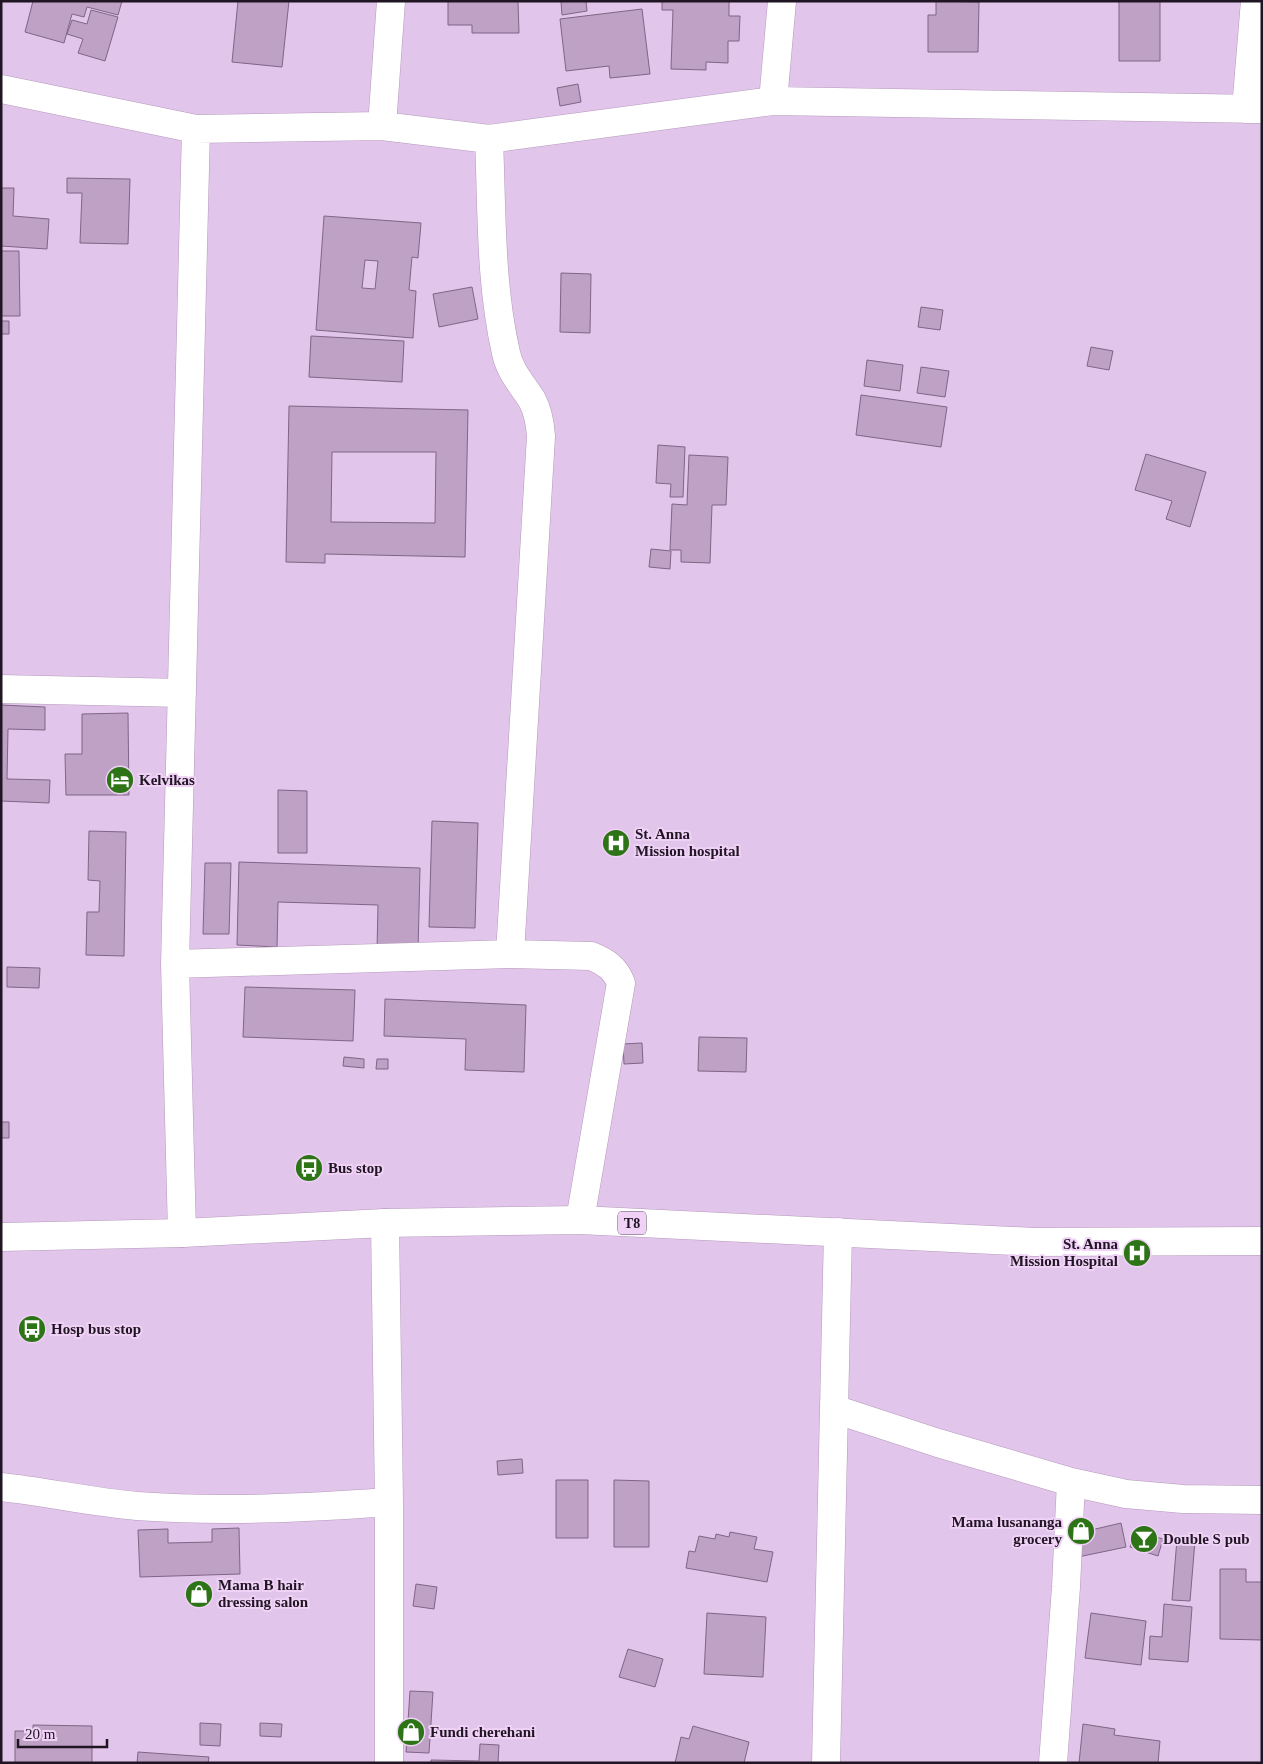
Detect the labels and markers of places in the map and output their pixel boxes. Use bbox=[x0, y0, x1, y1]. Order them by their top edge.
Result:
hotel icon: Kelvikas bbox=[105, 765, 135, 795]
place label: Kelvikas bbox=[139, 772, 195, 788]
place label: St. Anna Mission hospital bbox=[635, 826, 740, 859]
hospital icon: St. Anna Mission hospital bbox=[601, 828, 631, 858]
bus stop icon: Bus stop bbox=[294, 1153, 324, 1183]
place label: Bus stop bbox=[328, 1160, 383, 1176]
place label: St. Anna Mission Hospital bbox=[1010, 1236, 1118, 1269]
hospital icon: St. Anna Mission Hospital bbox=[1122, 1238, 1152, 1268]
bus stop icon: Hosp bus stop bbox=[17, 1314, 47, 1344]
place label: Hosp bus stop bbox=[51, 1321, 141, 1337]
place label: Mama lusananga grocery bbox=[952, 1514, 1062, 1547]
shop icon: Mama lusananga grocery bbox=[1066, 1516, 1096, 1546]
bar icon: Double S pub bbox=[1129, 1524, 1159, 1554]
place label: Double S pub bbox=[1163, 1531, 1250, 1547]
place label: Mama B hair dressing salon bbox=[218, 1577, 309, 1610]
shop icon: Mama B hair dressing salon bbox=[184, 1579, 214, 1609]
shop icon: Fundi cherehani bbox=[396, 1717, 426, 1747]
place label: Fundi cherehani bbox=[430, 1724, 535, 1740]

